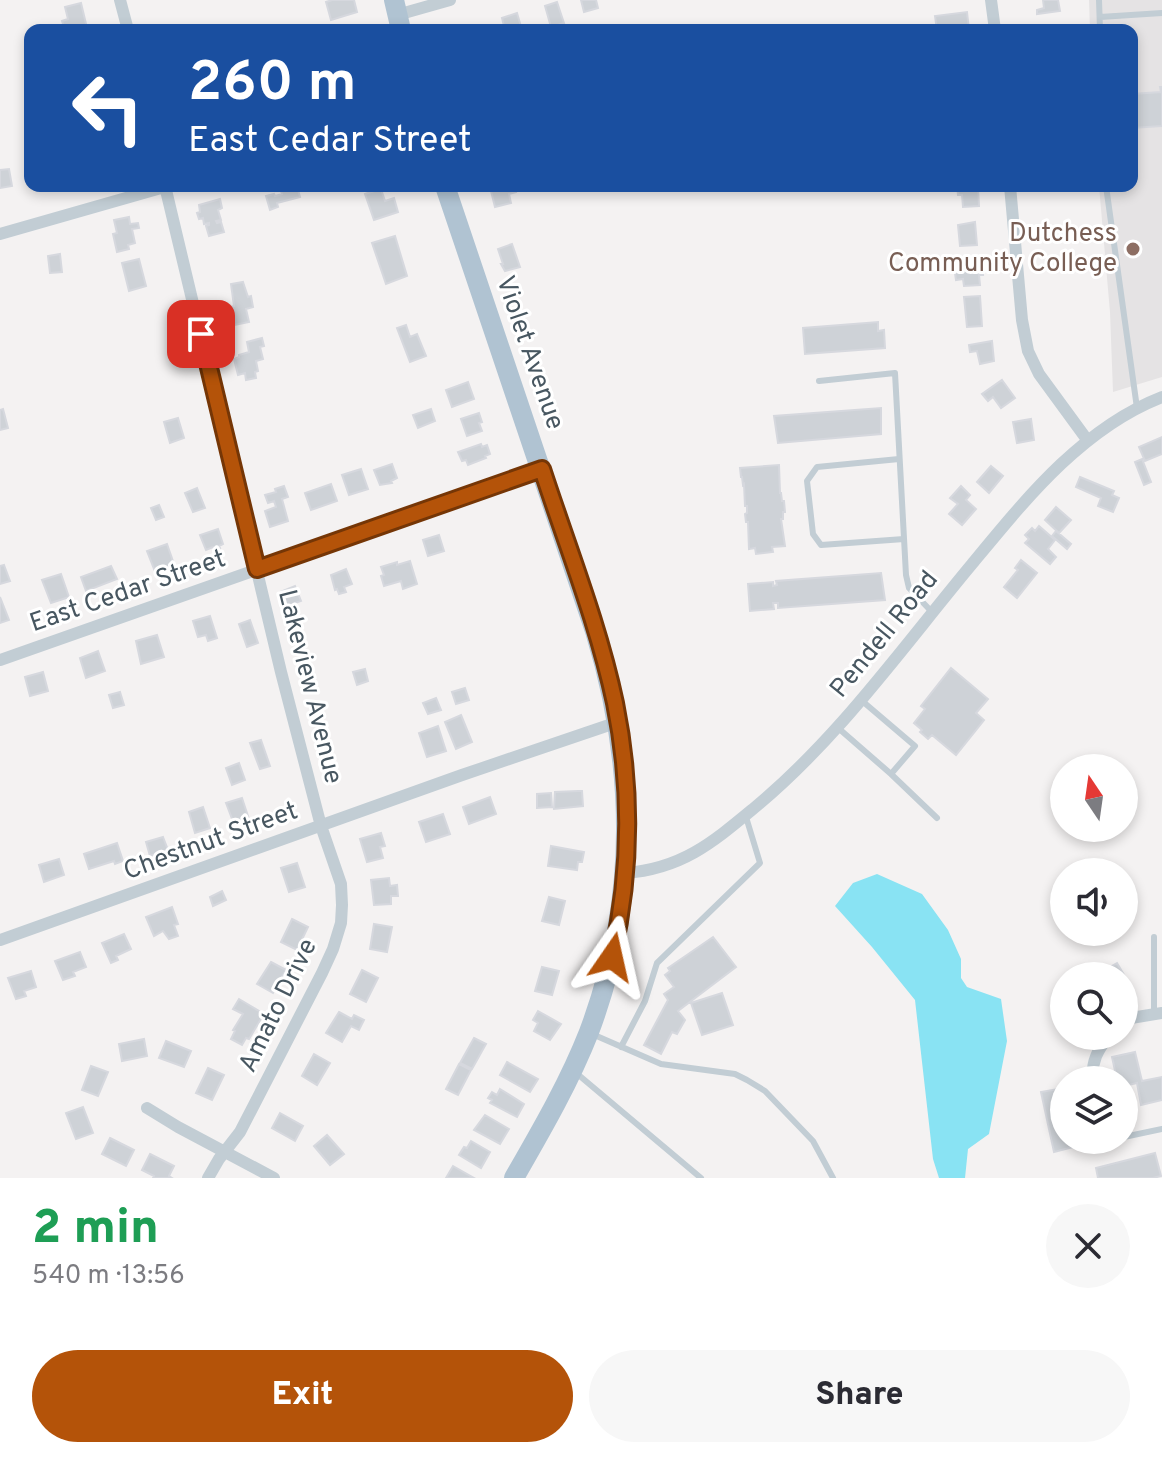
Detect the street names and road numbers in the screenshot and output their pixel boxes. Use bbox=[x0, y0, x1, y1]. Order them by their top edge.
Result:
street label: Violet Avenue bbox=[487, 272, 571, 434]
street label: East Cedar Street bbox=[26, 543, 230, 641]
street label: Pendell Road bbox=[824, 565, 946, 705]
street label: Lakeview Avenue bbox=[269, 586, 349, 788]
street label: Chestnut Street bbox=[119, 795, 303, 889]
street label: Amato Drive bbox=[232, 934, 326, 1078]

